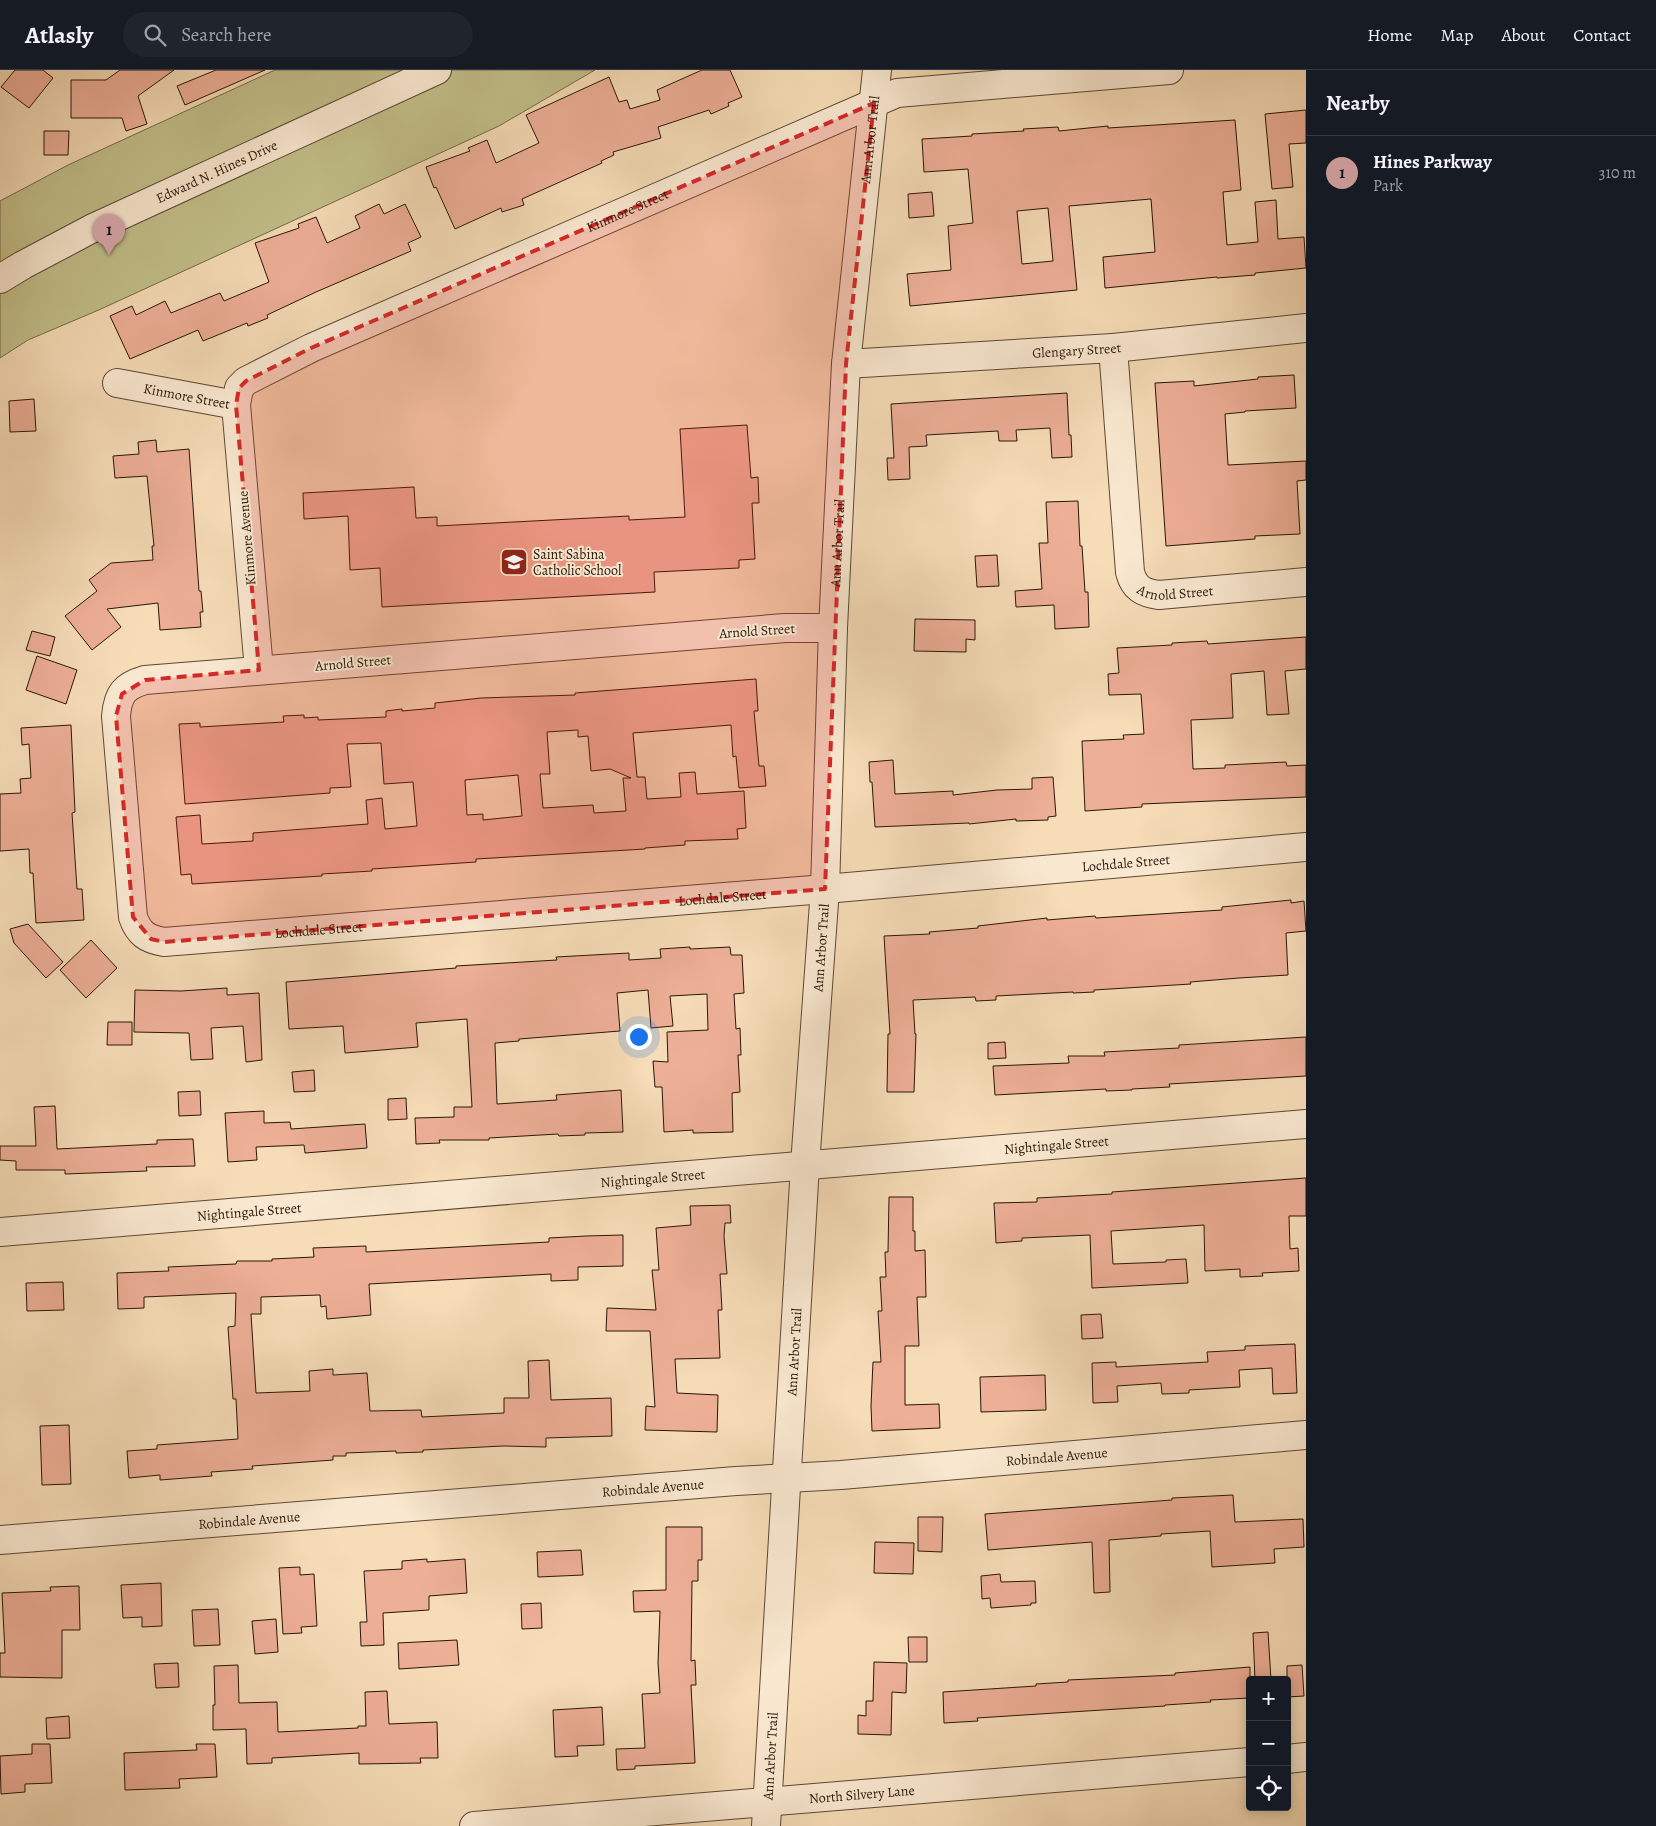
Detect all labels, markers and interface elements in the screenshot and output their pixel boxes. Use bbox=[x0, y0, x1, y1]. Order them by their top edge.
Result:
search box bbox=[123, 12, 473, 57]
text: Atlasly bbox=[25, 19, 93, 51]
icon: search bbox=[141, 21, 169, 49]
text: Search here bbox=[181, 22, 272, 48]
text: Home bbox=[1367, 23, 1412, 47]
text: Map bbox=[1440, 23, 1473, 47]
text: About bbox=[1501, 23, 1545, 47]
text: Contact bbox=[1573, 23, 1631, 47]
text: Nearby bbox=[1326, 89, 1389, 117]
street label: Ann Arbor Trail bbox=[855, 94, 884, 185]
street label: Edward N. Hines Drive bbox=[153, 135, 280, 207]
text: Hines Parkway bbox=[1373, 149, 1492, 175]
text: 1 bbox=[1339, 162, 1345, 184]
text: 310 m bbox=[1599, 162, 1636, 184]
text: Park bbox=[1373, 175, 1403, 197]
street label: Kinmore Street bbox=[583, 184, 672, 237]
pin: 1 bbox=[93, 214, 125, 255]
street label: Glengary Street bbox=[1032, 338, 1122, 362]
street label: Kinmore Street bbox=[142, 379, 232, 413]
street label: Kinmore Avenue bbox=[233, 490, 261, 586]
street label: Ann Arbor Trail bbox=[825, 498, 849, 589]
place label: Saint Sabina Catholic School bbox=[533, 545, 622, 580]
school or university icon: Saint Sabina Catholic School bbox=[499, 547, 529, 577]
street label: Arnold Street bbox=[1133, 579, 1214, 605]
street label: Arnold Street bbox=[717, 619, 796, 643]
street label: Arnold Street bbox=[313, 650, 392, 676]
street label: Lochdale Street bbox=[1081, 849, 1171, 876]
street label: Lochdale Street bbox=[677, 884, 768, 910]
street label: Ann Arbor Trail bbox=[808, 903, 833, 993]
street label: Lochdale Street bbox=[274, 917, 364, 943]
your location bbox=[626, 1024, 652, 1050]
street label: Nightingale Street bbox=[1003, 1131, 1110, 1158]
street label: Nightingale Street bbox=[600, 1164, 706, 1192]
street label: Nightingale Street bbox=[196, 1198, 303, 1225]
street label: Ann Arbor Trail bbox=[782, 1307, 806, 1397]
street label: Robindale Avenue bbox=[1005, 1443, 1108, 1470]
street label: Robindale Avenue bbox=[601, 1474, 705, 1501]
street label: Robindale Avenue bbox=[198, 1506, 301, 1534]
map controls bbox=[1246, 1676, 1291, 1811]
button: + bbox=[1246, 1676, 1291, 1721]
street label: Ann Arbor Trail bbox=[758, 1711, 782, 1802]
button: − bbox=[1246, 1721, 1291, 1766]
button: locate bbox=[1246, 1766, 1291, 1811]
street label: North Silvery Lane bbox=[808, 1780, 915, 1808]

